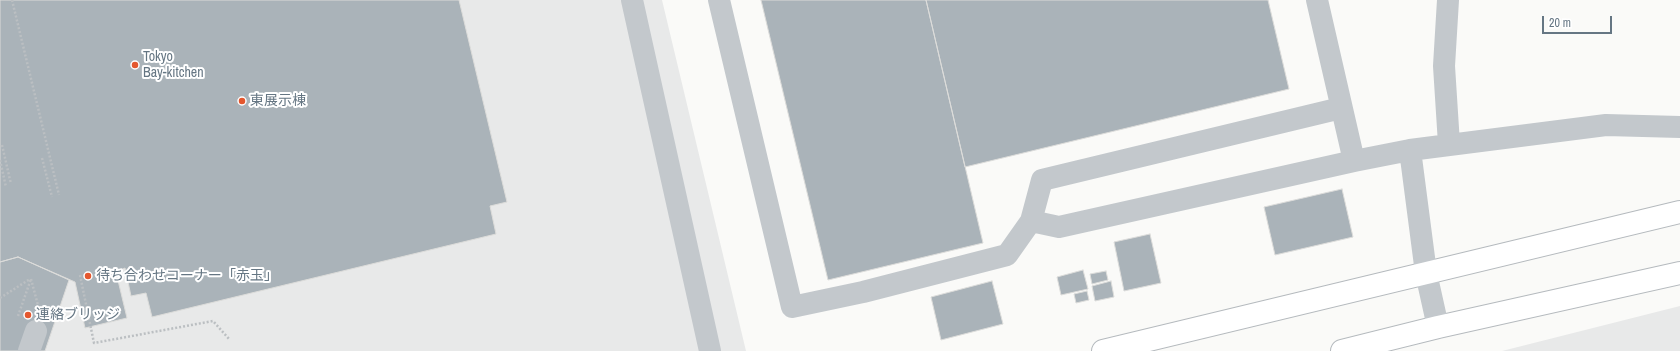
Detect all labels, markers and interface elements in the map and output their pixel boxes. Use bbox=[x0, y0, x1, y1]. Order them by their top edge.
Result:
scale bar bbox=[1544, 8, 1614, 34]
text: 20 m bbox=[1549, 15, 1571, 31]
place label: Tokyo Bay-kitchen bbox=[143, 49, 204, 82]
marker: Tokyo Bay-kitchen bbox=[130, 60, 140, 70]
place label: 東展示棟 bbox=[250, 93, 306, 109]
marker: 東展示棟 bbox=[237, 96, 247, 106]
place label: 待ち合わせコーナー「赤玉」 bbox=[96, 268, 278, 284]
marker: 待ち合わせコーナー「赤玉」 bbox=[83, 271, 93, 281]
place label: 連絡ブリッジ bbox=[36, 307, 120, 323]
marker: 連絡ブリッジ bbox=[23, 310, 33, 320]

